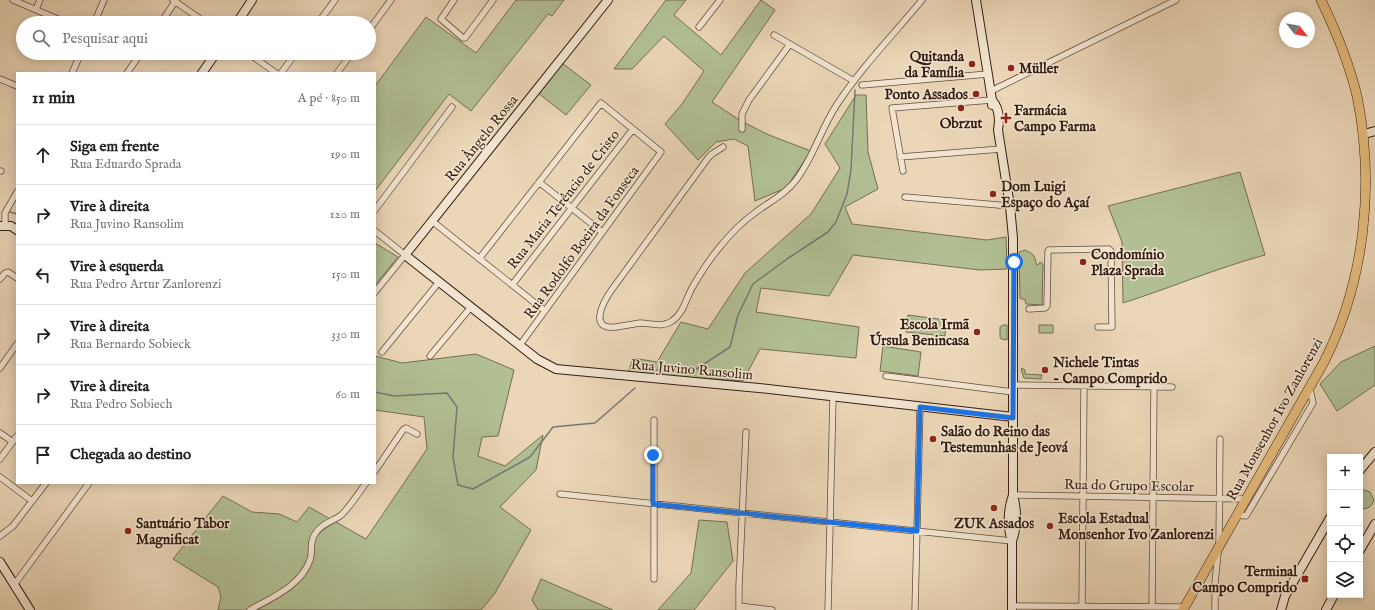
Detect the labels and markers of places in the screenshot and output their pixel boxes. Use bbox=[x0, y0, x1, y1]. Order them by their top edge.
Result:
place label: Quitanda da Família bbox=[905, 48, 965, 82]
marker: Quitanda da Família bbox=[967, 59, 977, 69]
place label: Müller bbox=[1019, 60, 1059, 78]
marker: Müller bbox=[1006, 63, 1016, 73]
place label: Ponto Assados bbox=[885, 86, 968, 104]
marker: Ponto Assados bbox=[971, 89, 981, 99]
place label: Farmácia Campo Farma bbox=[1014, 102, 1097, 136]
marker: Obrzut bbox=[956, 103, 966, 113]
marker: Farmácia Campo Farma bbox=[1001, 113, 1011, 123]
place label: Obrzut bbox=[940, 115, 983, 133]
place label: Dom Luigi Espaço do Açaí bbox=[1001, 178, 1090, 212]
marker: Dom Luigi Espaço do Açaí bbox=[988, 189, 998, 199]
place label: Condomínio Plaza Sprada bbox=[1091, 246, 1165, 280]
marker: Condomínio Plaza Sprada bbox=[1078, 257, 1088, 267]
place label: Escola Irmã Úrsula Benincasa bbox=[869, 316, 970, 350]
marker: Escola Irmã Úrsula Benincasa bbox=[972, 327, 982, 337]
place label: Nichele Tintas - Campo Comprido bbox=[1052, 354, 1168, 388]
marker: Nichele Tintas - Campo Comprido bbox=[1040, 365, 1050, 375]
place label: Salão do Reino das Testemunhas de Jeová bbox=[940, 423, 1069, 457]
marker: Salão do Reino das Testemunhas de Jeová bbox=[928, 434, 938, 444]
marker: ZUK Assados bbox=[989, 503, 999, 513]
place label: Escola Estadual Monsenhor Ivo Zanlorenzi bbox=[1058, 510, 1214, 544]
place label: Santuário Tabor Magnificat bbox=[136, 515, 230, 549]
place label: ZUK Assados bbox=[954, 515, 1034, 533]
marker: Escola Estadual Monsenhor Ivo Zanlorenzi bbox=[1045, 521, 1055, 531]
marker: Santuário Tabor Magnificat bbox=[123, 526, 133, 536]
place label: Terminal Campo Comprido bbox=[1192, 563, 1298, 597]
marker: Terminal Campo Comprido bbox=[1300, 574, 1310, 584]

